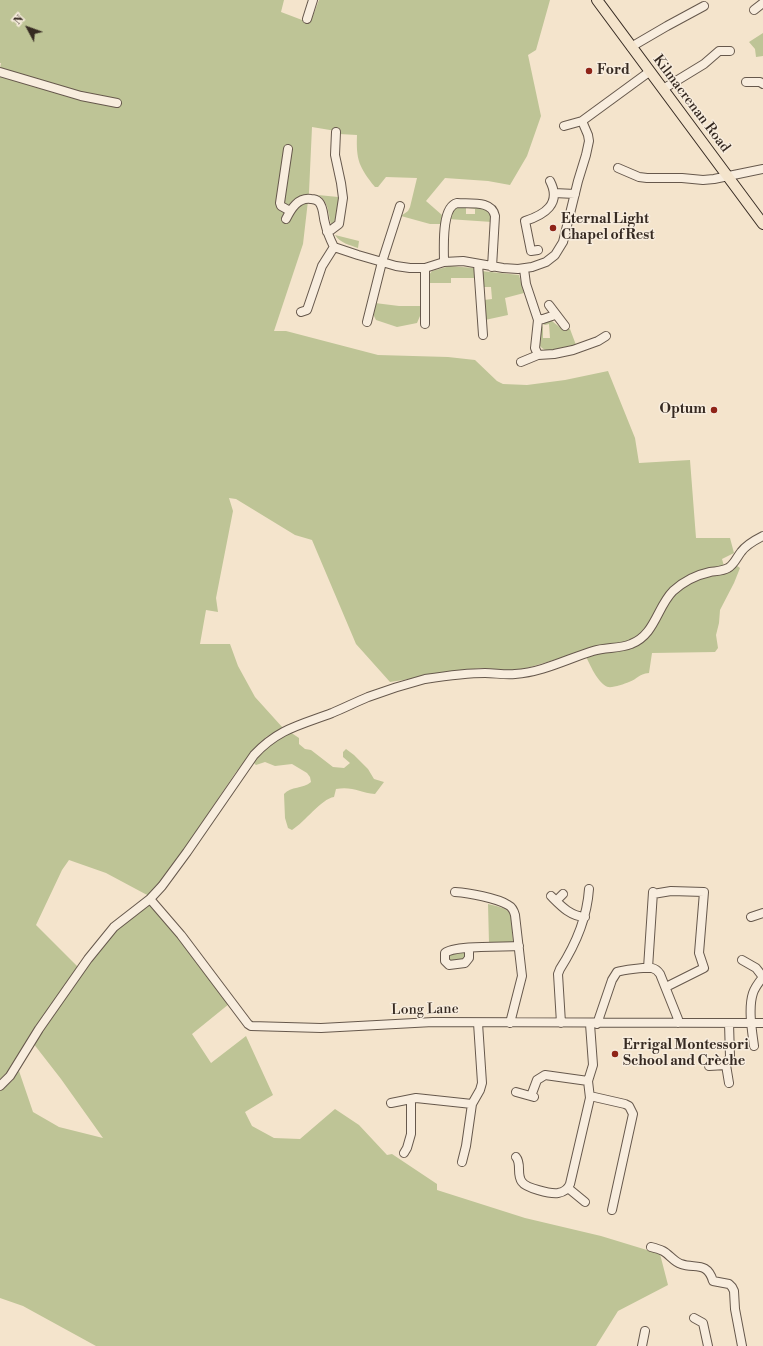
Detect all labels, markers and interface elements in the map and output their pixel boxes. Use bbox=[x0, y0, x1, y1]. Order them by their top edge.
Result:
north arrow bbox=[8, 8, 48, 48]
text: N bbox=[11, 12, 27, 28]
street label: Kilmacrenan Road bbox=[649, 52, 733, 156]
place label: Ford bbox=[597, 63, 630, 79]
marker: Ford bbox=[584, 66, 594, 76]
place label: Eternal Light Chapel of Rest bbox=[561, 212, 654, 244]
marker: Eternal Light Chapel of Rest bbox=[548, 223, 558, 233]
place label: Optum bbox=[659, 402, 706, 418]
marker: Optum bbox=[709, 405, 719, 415]
street label: Long Lane bbox=[391, 1001, 459, 1019]
place label: Errigal Montessori School and Crèche bbox=[623, 1038, 749, 1070]
marker: Errigal Montessori School and Crèche bbox=[610, 1049, 620, 1059]

